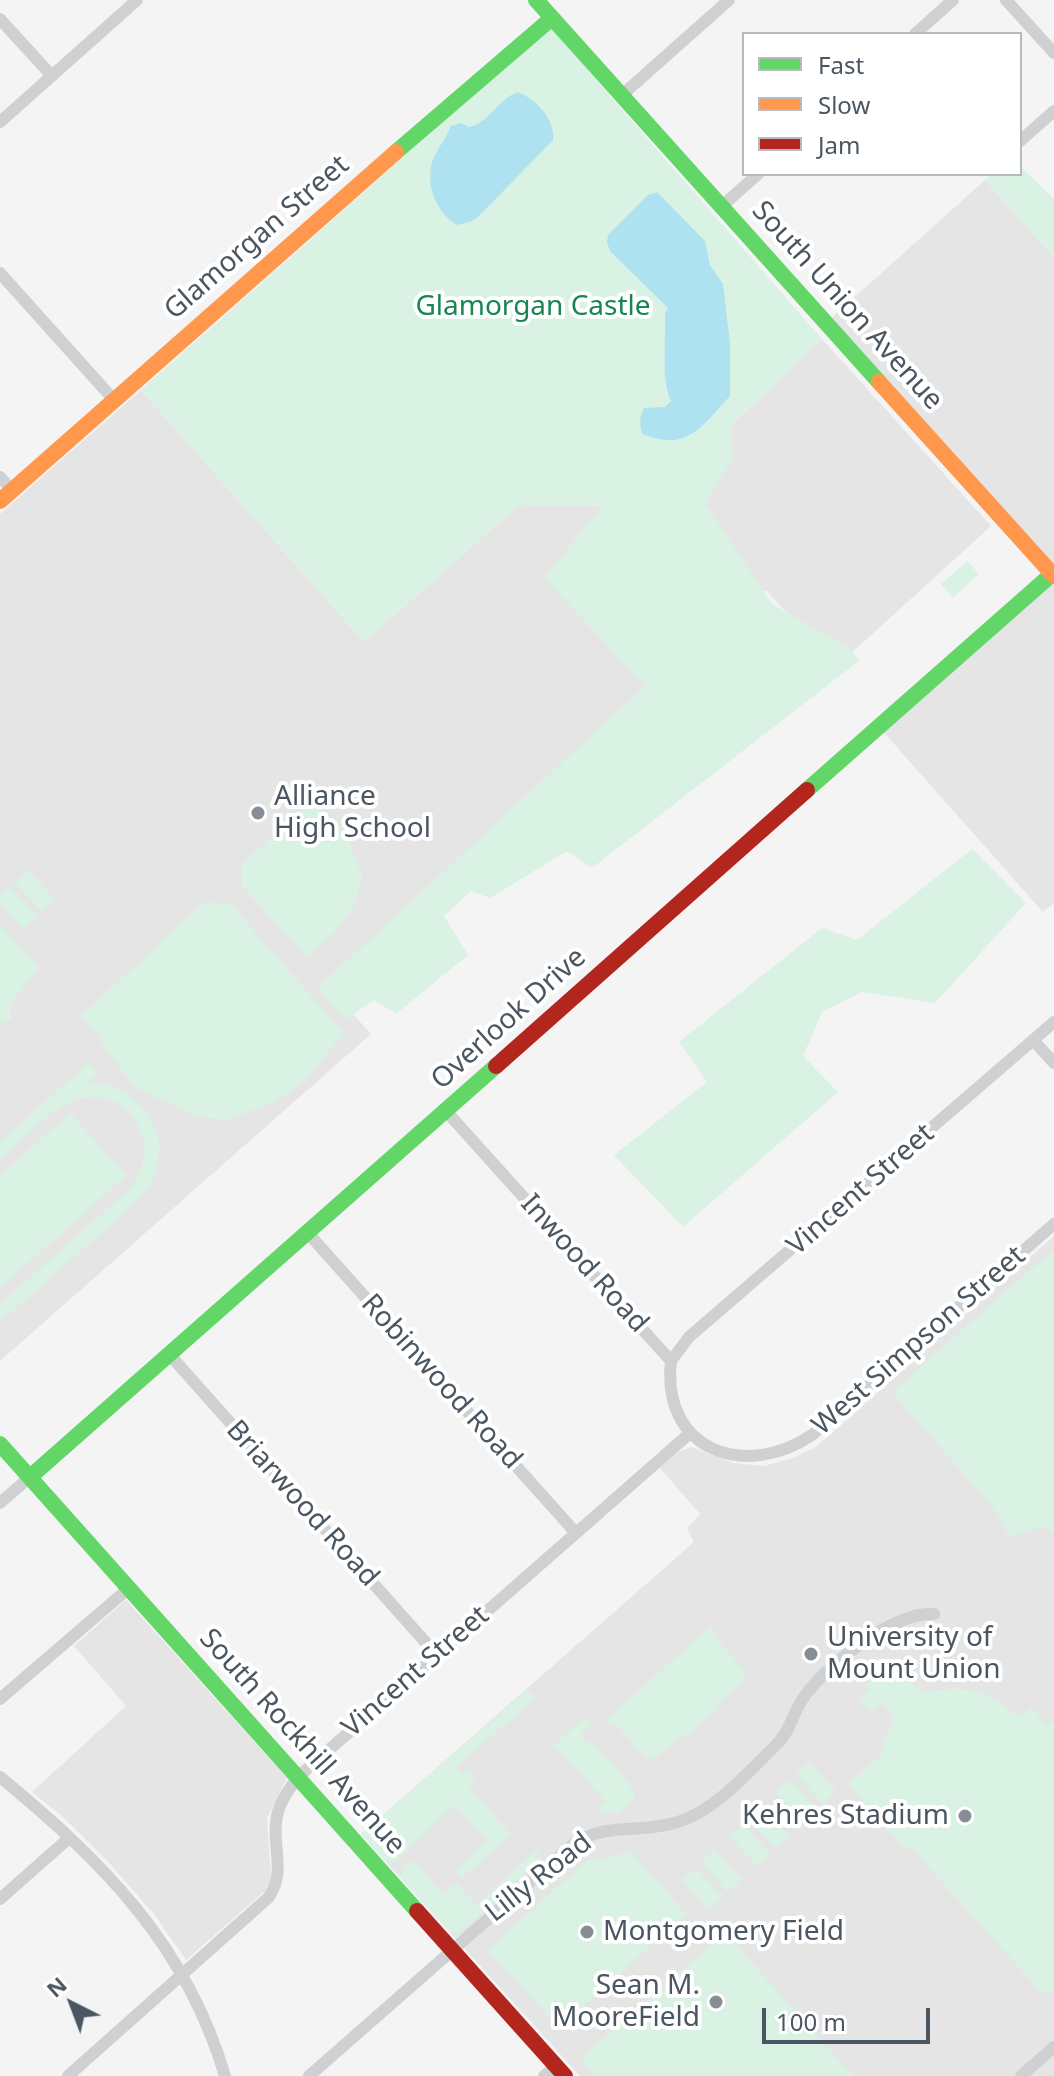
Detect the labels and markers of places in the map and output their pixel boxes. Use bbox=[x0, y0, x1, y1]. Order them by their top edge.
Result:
place label: Alliance High School bbox=[274, 780, 431, 846]
marker: Alliance High School bbox=[249, 804, 267, 822]
place label: University of Mount Union bbox=[827, 1621, 1001, 1687]
marker: University of Mount Union bbox=[802, 1645, 820, 1663]
place label: Kehres Stadium bbox=[742, 1799, 949, 1833]
marker: Kehres Stadium bbox=[956, 1807, 974, 1825]
place label: Montgomery Field bbox=[603, 1915, 844, 1949]
marker: Montgomery Field bbox=[578, 1923, 596, 1941]
place label: Sean M. MooreField bbox=[552, 1969, 700, 2035]
marker: Sean M. MooreField bbox=[707, 1993, 725, 2011]

